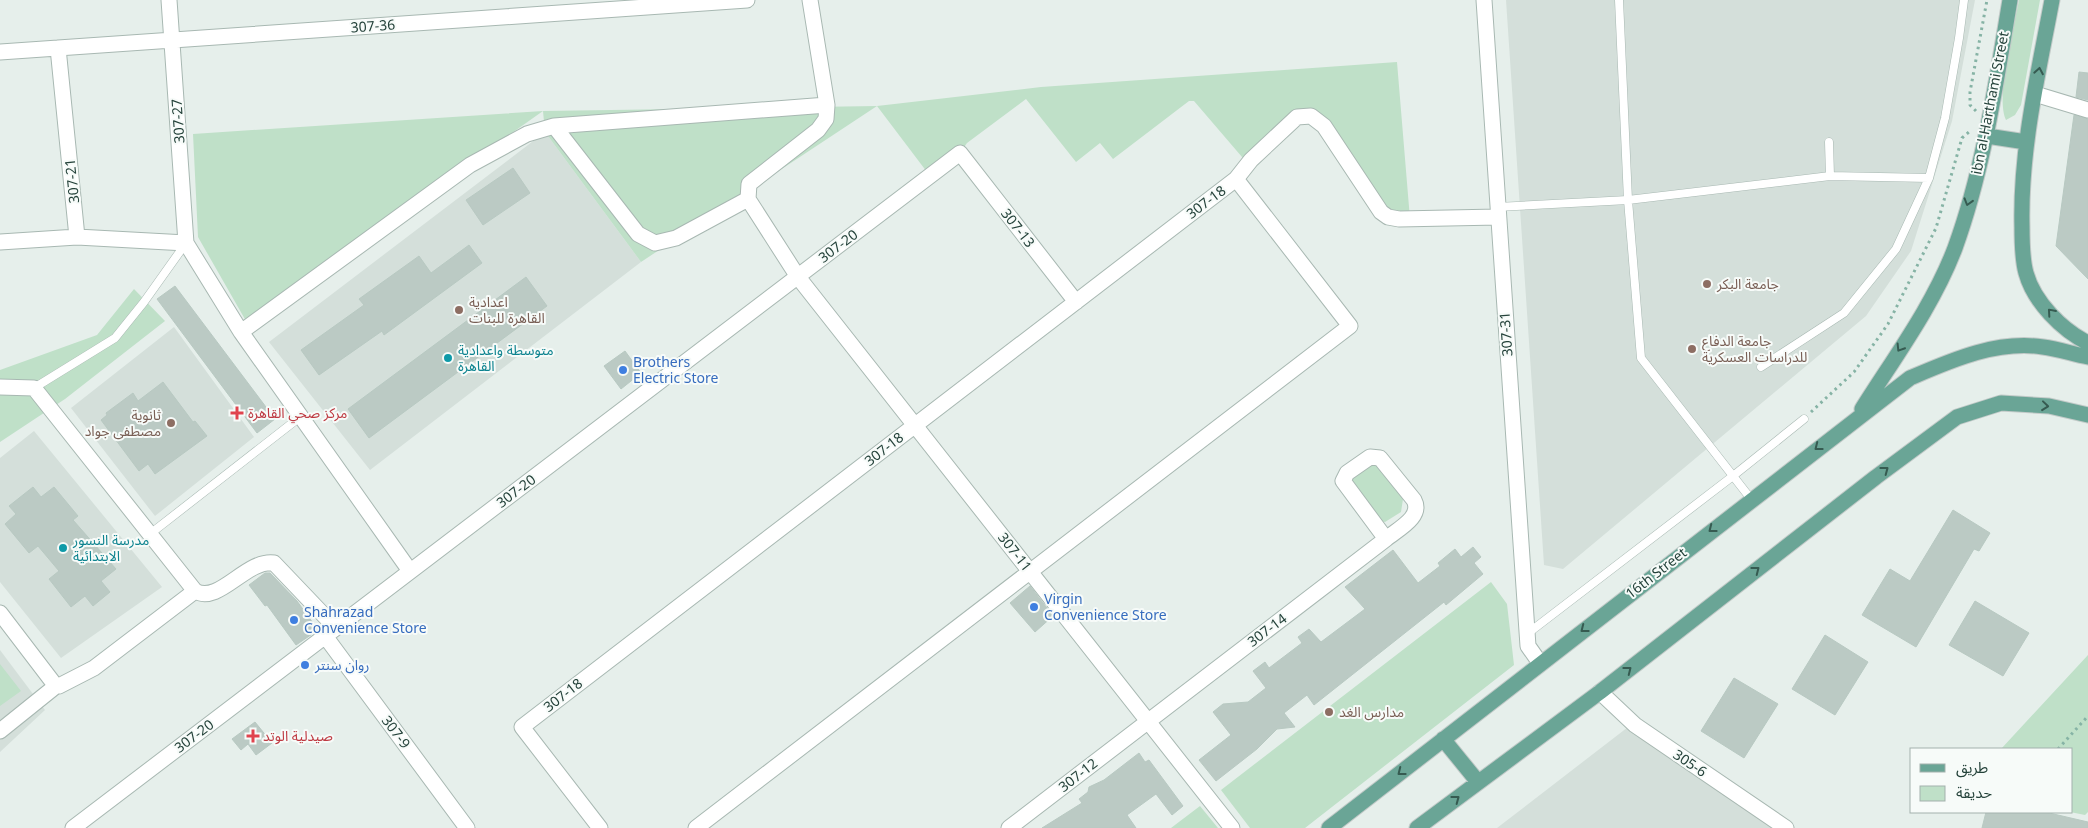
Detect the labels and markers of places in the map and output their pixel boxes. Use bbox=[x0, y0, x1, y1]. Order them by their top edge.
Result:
place label: جامعة البكر bbox=[1716, 274, 1779, 293]
marker: جامعة البكر bbox=[1701, 278, 1713, 290]
place label: اعدادية القاهرة للبنات bbox=[469, 292, 545, 327]
marker: اعدادية القاهرة للبنات bbox=[453, 304, 465, 316]
place label: جامعة الدفاع للدراسات العسكرية bbox=[1702, 331, 1807, 366]
place label: متوسطة واعدادية القاهرة bbox=[458, 340, 554, 375]
marker: جامعة الدفاع للدراسات العسكرية bbox=[1686, 343, 1698, 355]
marker: متوسطة واعدادية القاهرة bbox=[442, 352, 454, 364]
place label: Brothers Electric Store bbox=[633, 352, 719, 387]
marker: Brothers Electric Store bbox=[617, 364, 629, 376]
place label: مركز صحي القاهرة bbox=[248, 403, 347, 424]
place label: ثانوية مصطفى جواد bbox=[85, 405, 161, 440]
marker: مركز صحي القاهرة bbox=[230, 406, 244, 420]
marker: ثانوية مصطفى جواد bbox=[165, 417, 177, 429]
place label: مدرسة النسور الابتدائية bbox=[72, 530, 149, 565]
marker: مدرسة النسور الابتدائية bbox=[57, 542, 69, 554]
place label: Virgin Convenience Store bbox=[1044, 589, 1167, 624]
marker: Virgin Convenience Store bbox=[1028, 601, 1040, 613]
place label: Shahrazad Convenience Store bbox=[304, 602, 427, 637]
marker: Shahrazad Convenience Store bbox=[288, 614, 300, 626]
place label: روان سنتر bbox=[314, 655, 370, 674]
marker: روان سنتر bbox=[299, 659, 311, 671]
place label: مدارس الغد bbox=[1339, 702, 1404, 721]
marker: مدارس الغد bbox=[1323, 706, 1335, 718]
place label: صيدلية الوتد bbox=[263, 726, 333, 745]
marker: صيدلية الوتد bbox=[247, 730, 259, 742]

